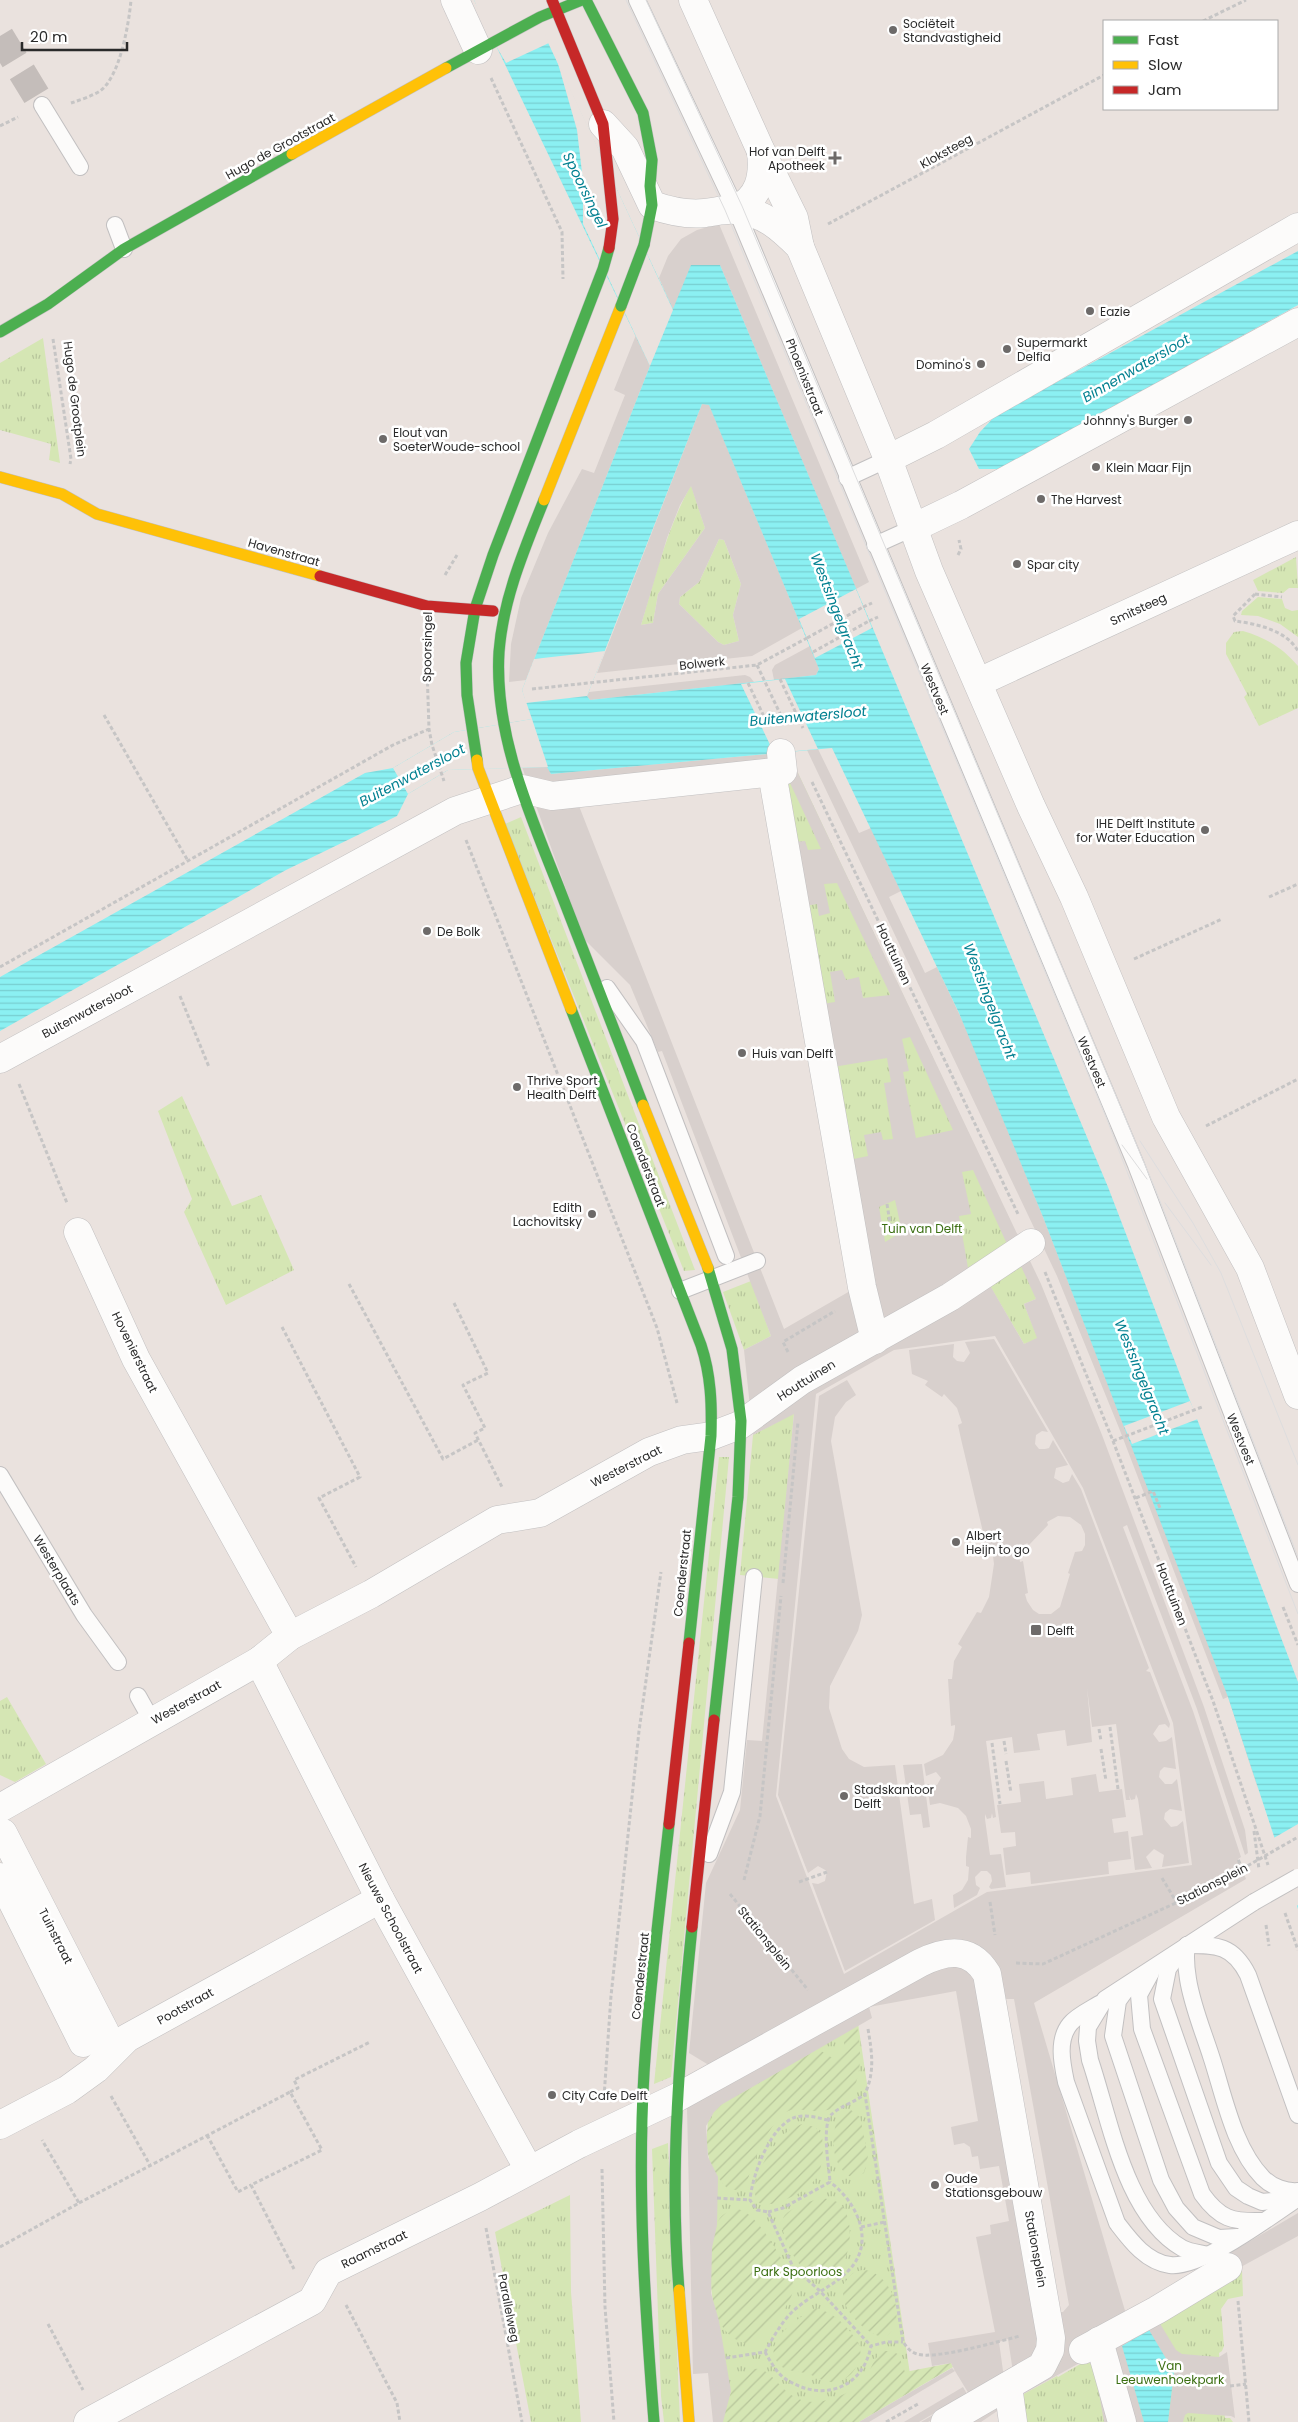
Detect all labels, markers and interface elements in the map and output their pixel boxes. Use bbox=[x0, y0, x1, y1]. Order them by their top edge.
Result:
place label: Sociëteit Standvastigheid bbox=[903, 15, 1001, 46]
scale bar bbox=[22, 20, 128, 52]
legend bbox=[1103, 20, 1278, 110]
marker: Sociëteit Standvastigheid bbox=[887, 24, 899, 36]
text: 20 m bbox=[30, 26, 68, 47]
text: Fast bbox=[1148, 29, 1179, 50]
text: Slow bbox=[1148, 54, 1183, 75]
text: Jam bbox=[1148, 79, 1182, 100]
street label: Hugo de Grootstraat bbox=[222, 109, 338, 183]
street label: Kloksteeg bbox=[917, 130, 975, 172]
place label: Hof van Delft Apotheek bbox=[749, 143, 826, 174]
water label: Spoorsingel bbox=[558, 149, 612, 232]
marker: Hof van Delft Apotheek bbox=[829, 152, 841, 164]
place label: Eazie bbox=[1100, 303, 1130, 320]
marker: Eazie bbox=[1084, 305, 1096, 317]
water label: Binnenwatersloot bbox=[1078, 329, 1194, 407]
place label: Supermarkt Delfia bbox=[1017, 334, 1087, 365]
street label: Phoenixstraat bbox=[782, 336, 828, 418]
street label: Hugo de Grootplein bbox=[59, 340, 91, 458]
marker: Supermarkt Delfia bbox=[1001, 343, 1013, 355]
place label: Domino's bbox=[916, 356, 971, 373]
marker: Domino's bbox=[975, 358, 987, 370]
place label: Johnny's Burger bbox=[1083, 412, 1179, 429]
marker: Johnny's Burger bbox=[1182, 414, 1194, 426]
place label: Elout van SoeterWoude-school bbox=[393, 424, 520, 455]
marker: Elout van SoeterWoude-school bbox=[377, 433, 389, 445]
place label: Klein Maar Fijn bbox=[1106, 459, 1191, 476]
marker: Klein Maar Fijn bbox=[1090, 461, 1102, 473]
place label: The Harvest bbox=[1051, 491, 1122, 508]
marker: The Harvest bbox=[1035, 493, 1047, 505]
street label: Havenstraat bbox=[246, 534, 322, 570]
water label: Westsingelgracht bbox=[806, 550, 869, 673]
place label: Spar city bbox=[1027, 556, 1080, 573]
marker: Spar city bbox=[1011, 558, 1023, 570]
street label: Smitsteeg bbox=[1107, 589, 1169, 629]
street label: Spoorsingel bbox=[418, 612, 436, 682]
street label: Bolwerk bbox=[678, 652, 727, 674]
street label: Westvest bbox=[917, 661, 953, 717]
water label: Buitenwatersloot bbox=[749, 701, 868, 731]
water label: Buitenwatersloot bbox=[355, 738, 469, 811]
place label: IHE Delft Institute for Water Education bbox=[1076, 815, 1195, 846]
marker: IHE Delft Institute for Water Education bbox=[1199, 824, 1211, 836]
street label: Houttuinen bbox=[872, 921, 916, 987]
place label: De Bolk bbox=[437, 923, 481, 940]
marker: De Bolk bbox=[421, 925, 433, 937]
water label: Westsingelgracht bbox=[959, 940, 1022, 1063]
street label: Buitenwatersloot bbox=[39, 980, 135, 1042]
street label: Westvest bbox=[1074, 1034, 1110, 1090]
place label: Huis van Delft bbox=[752, 1045, 833, 1062]
marker: Huis van Delft bbox=[736, 1047, 748, 1059]
place label: Thrive Sport Health Delft bbox=[527, 1072, 598, 1103]
marker: Thrive Sport Health Delft bbox=[511, 1081, 523, 1093]
street label: Coenderstraat bbox=[622, 1121, 670, 1209]
place label: Edith Lachovitsky bbox=[513, 1199, 582, 1230]
marker: Edith Lachovitsky bbox=[586, 1208, 598, 1220]
park label: Tuin van Delft bbox=[882, 1220, 962, 1237]
street label: Hovenierstraat bbox=[108, 1309, 162, 1395]
water label: Westsingelgracht bbox=[1110, 1316, 1175, 1438]
street label: Houttuinen bbox=[774, 1355, 838, 1405]
street label: Westvest bbox=[1223, 1411, 1259, 1467]
street label: Westerstraat bbox=[588, 1441, 664, 1491]
place label: Albert Heijn to go bbox=[966, 1527, 1030, 1558]
street label: Coenderstraat bbox=[669, 1528, 695, 1618]
street label: Westerplaats bbox=[29, 1531, 85, 1609]
marker: Albert Heijn to go bbox=[950, 1536, 962, 1548]
street label: Houttuinen bbox=[1152, 1560, 1192, 1628]
place label: Delft bbox=[1047, 1622, 1074, 1639]
marker: Delft bbox=[1029, 1623, 1043, 1637]
street label: Westerstraat bbox=[148, 1676, 224, 1728]
place label: Stadskantoor Delft bbox=[854, 1781, 935, 1812]
marker: Stadskantoor Delft bbox=[838, 1790, 850, 1802]
street label: Stationsplein bbox=[1174, 1859, 1250, 1909]
street label: Nieuwe Schoolstraat bbox=[355, 1860, 427, 1976]
street label: Stationsplein bbox=[734, 1902, 796, 1974]
street label: Tuinstraat bbox=[35, 1905, 77, 1967]
street label: Coenderstraat bbox=[627, 1931, 653, 2021]
street label: Pootstraat bbox=[154, 1983, 216, 2029]
place label: City Cafe Delft bbox=[562, 2087, 648, 2104]
marker: City Cafe Delft bbox=[546, 2089, 558, 2101]
place label: Oude Stationsgebouw bbox=[945, 2170, 1042, 2201]
marker: Oude Stationsgebouw bbox=[929, 2179, 941, 2191]
street label: Stationsplein bbox=[1021, 2209, 1051, 2289]
street label: Raamstraat bbox=[338, 2226, 410, 2272]
park label: Park Spoorloos bbox=[754, 2263, 842, 2280]
street label: Parallelweg bbox=[494, 2272, 524, 2344]
park label: Van Leeuwenhoekpark bbox=[1116, 2357, 1225, 2388]

